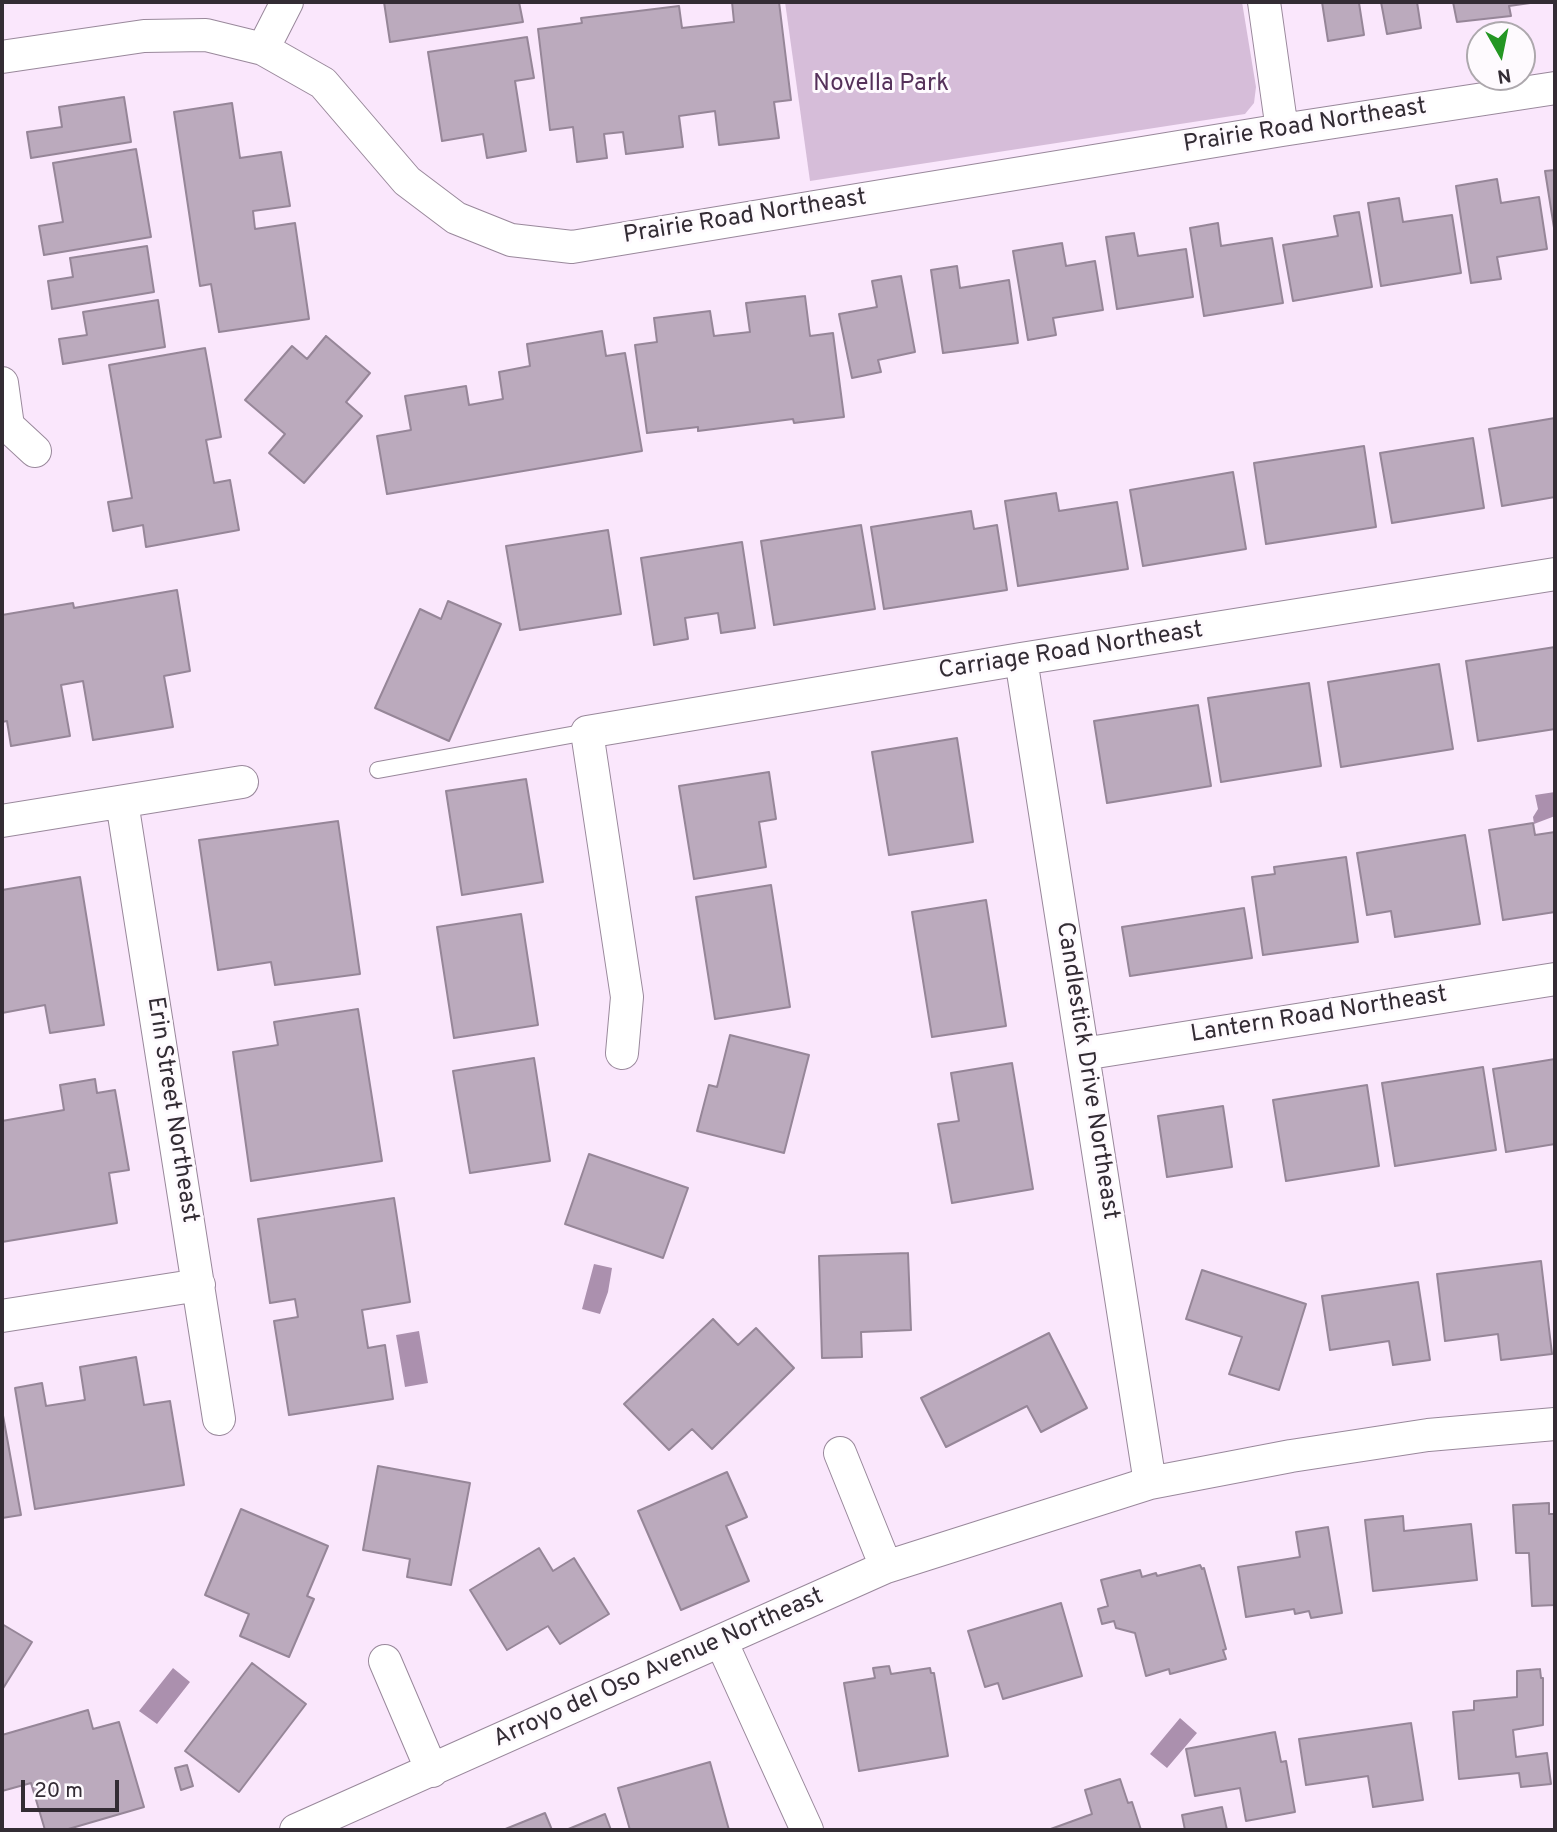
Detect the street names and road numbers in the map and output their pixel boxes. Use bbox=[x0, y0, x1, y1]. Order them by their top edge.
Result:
street label: Prairie Road Northeast bbox=[1181, 94, 1429, 160]
street label: Prairie Road Northeast bbox=[621, 185, 869, 251]
street label: Carriage Road Northeast bbox=[937, 617, 1205, 687]
street label: Candlestick Drive Northeast bbox=[1048, 920, 1124, 1222]
street label: Lantern Road Northeast bbox=[1189, 982, 1449, 1050]
street label: Erin Street Northeast bbox=[139, 995, 203, 1225]
street label: Arroyo del Oso Avenue Northeast bbox=[490, 1583, 828, 1755]

